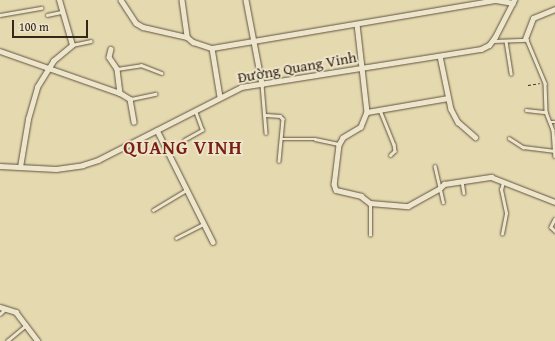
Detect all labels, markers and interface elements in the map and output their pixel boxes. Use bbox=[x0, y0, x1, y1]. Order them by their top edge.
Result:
scale bar bbox=[14, 12, 90, 38]
text: 100 m bbox=[19, 18, 49, 35]
street label: Đường Quang Vinh bbox=[236, 48, 358, 86]
district label: QUANG VINH bbox=[123, 137, 243, 159]

